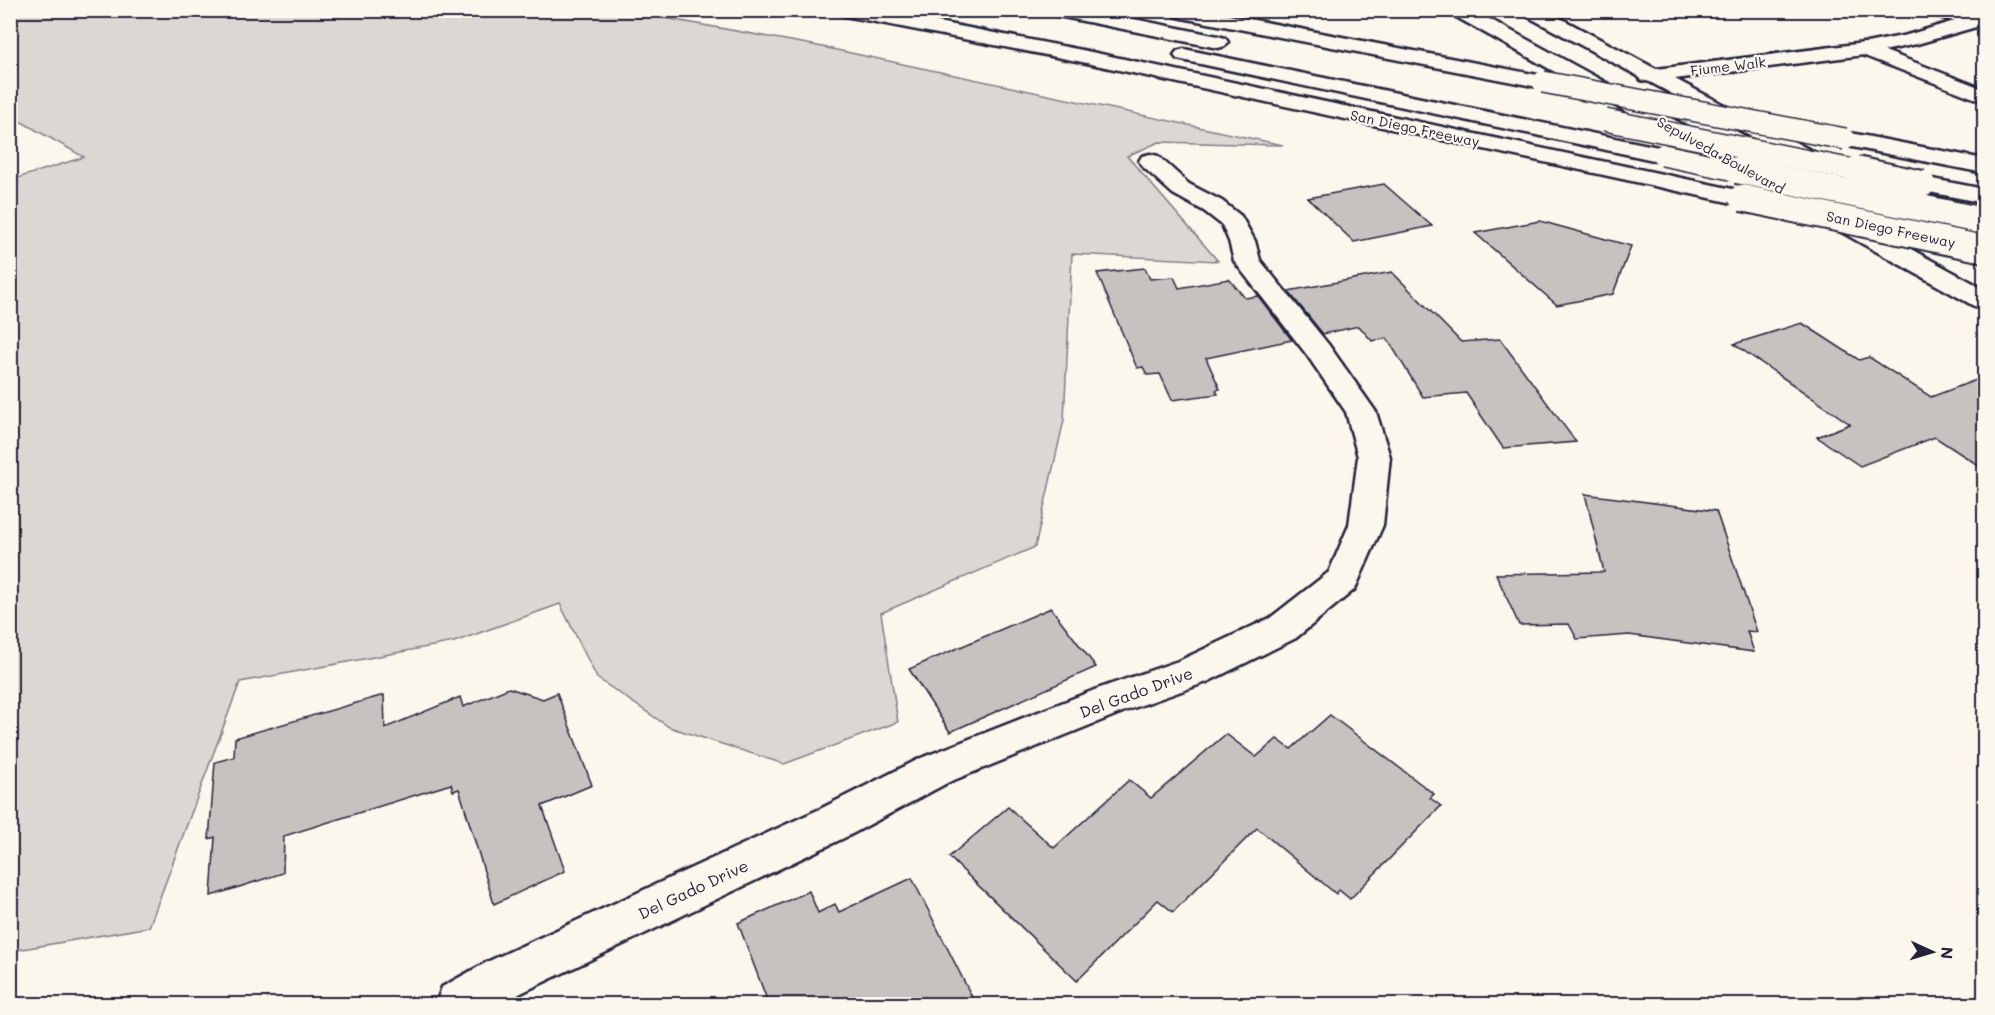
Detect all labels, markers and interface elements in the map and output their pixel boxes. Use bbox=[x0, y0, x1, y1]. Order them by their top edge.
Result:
street label: Fiume Walk bbox=[1689, 52, 1767, 80]
street label: San Diego Freeway bbox=[1349, 105, 1481, 151]
street label: Sepulveda Boulevard bbox=[1654, 112, 1788, 198]
street label: San Diego Freeway bbox=[1825, 206, 1957, 252]
street label: Del Gado Drive bbox=[1077, 662, 1195, 722]
street label: Del Gado Drive bbox=[635, 854, 751, 924]
north arrow bbox=[1902, 922, 1962, 982]
text: N bbox=[1937, 946, 1958, 960]

